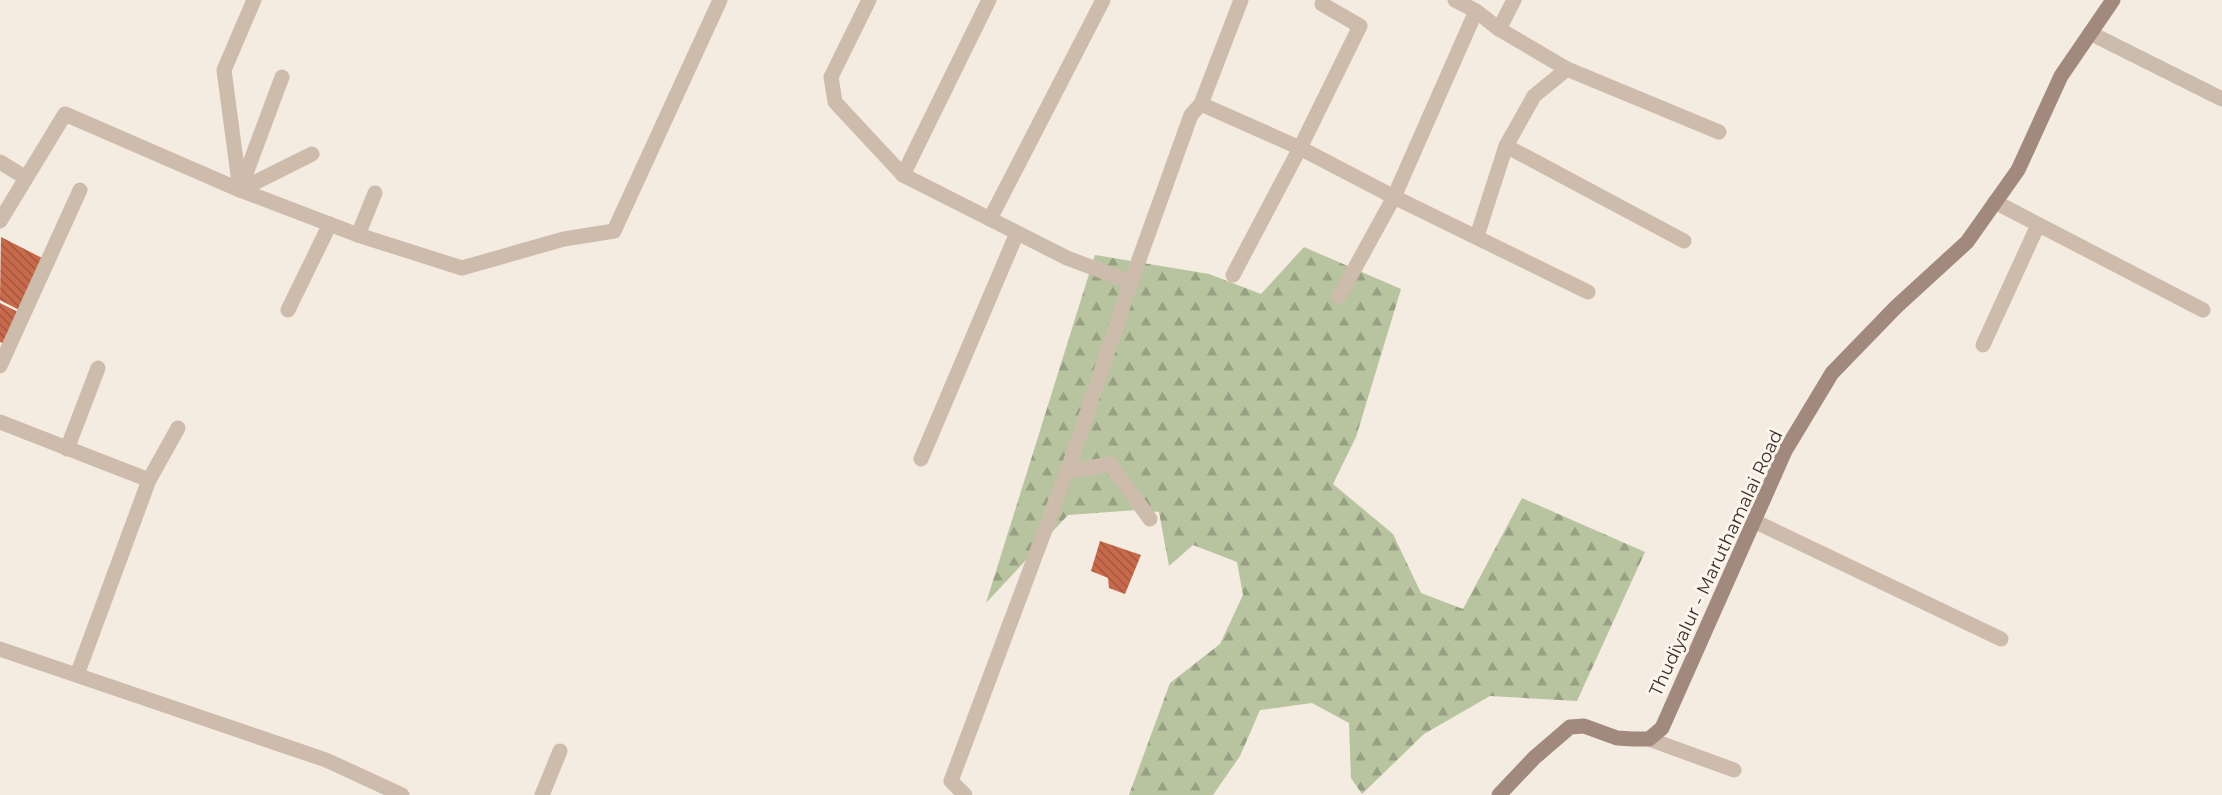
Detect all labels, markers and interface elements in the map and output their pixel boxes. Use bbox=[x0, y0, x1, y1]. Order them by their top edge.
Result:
street label: Thudiyalur - Maruthamalai Road bbox=[1645, 426, 1787, 700]

